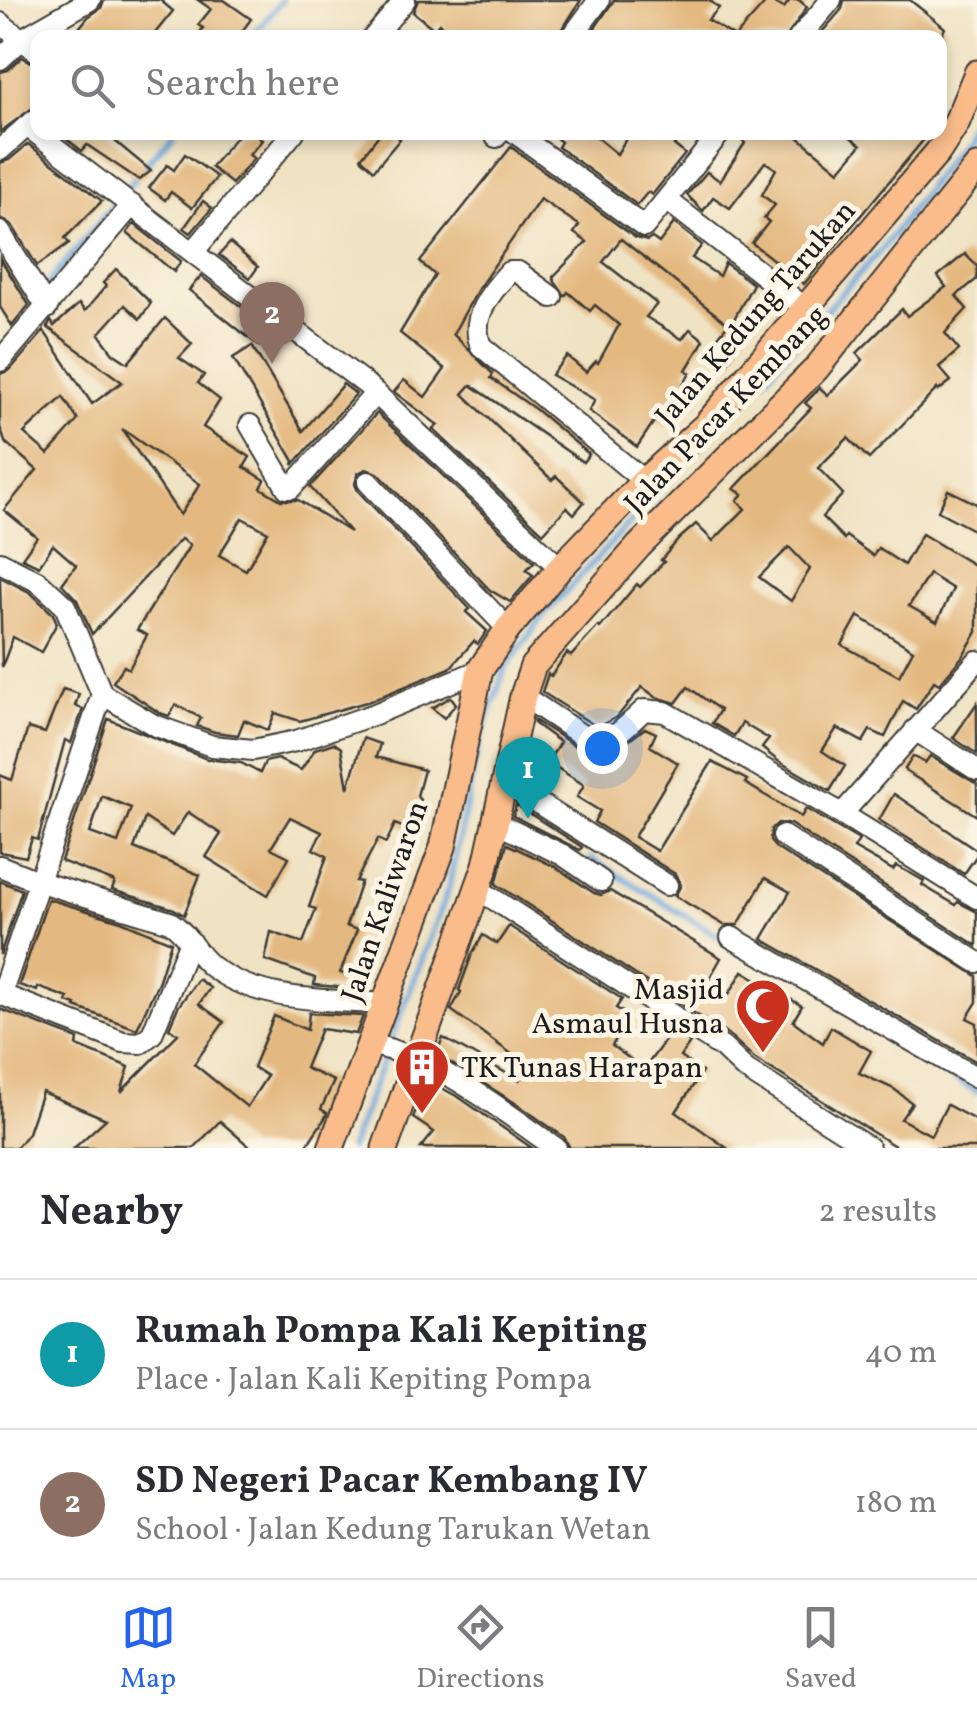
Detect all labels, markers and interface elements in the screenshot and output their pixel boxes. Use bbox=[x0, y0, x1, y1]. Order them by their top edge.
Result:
search box bbox=[30, 30, 947, 140]
icon: search bbox=[65, 58, 120, 113]
text: Search here bbox=[145, 59, 340, 112]
street label: Jalan Kedung Tarukan bbox=[646, 192, 867, 437]
pin: 2 bbox=[240, 282, 304, 364]
street label: Jalan Pacar Kembang bbox=[615, 296, 838, 524]
your location bbox=[577, 723, 628, 774]
pin: 1 bbox=[496, 736, 560, 819]
street label: Jalan Kaliwaron bbox=[332, 795, 440, 1008]
place label: Masjid Asmaul Husna bbox=[531, 970, 724, 1046]
mosque icon: Masjid Asmaul Husna bbox=[733, 976, 793, 1055]
building icon: TK Tunas Harapan bbox=[392, 1037, 452, 1116]
place label: TK Tunas Harapan bbox=[461, 1048, 703, 1090]
text: Nearby bbox=[40, 1184, 183, 1243]
text: 2 results bbox=[819, 1191, 937, 1235]
text: Rumah Pompa Kali Kepiting bbox=[135, 1306, 647, 1359]
text: 1 bbox=[66, 1332, 79, 1376]
text: 40 m bbox=[865, 1332, 937, 1376]
text: Place · Jalan Kali Kepiting Pompa bbox=[135, 1359, 592, 1403]
text: SD Negeri Pacar Kembang IV bbox=[135, 1456, 648, 1509]
text: 2 bbox=[64, 1482, 81, 1526]
text: 180 m bbox=[854, 1482, 937, 1526]
text: School · Jalan Kedung Tarukan Wetan bbox=[135, 1509, 651, 1553]
tab: Map bbox=[120, 1600, 176, 1699]
tab: Directions bbox=[416, 1600, 545, 1699]
tab: Saved bbox=[785, 1600, 857, 1699]

